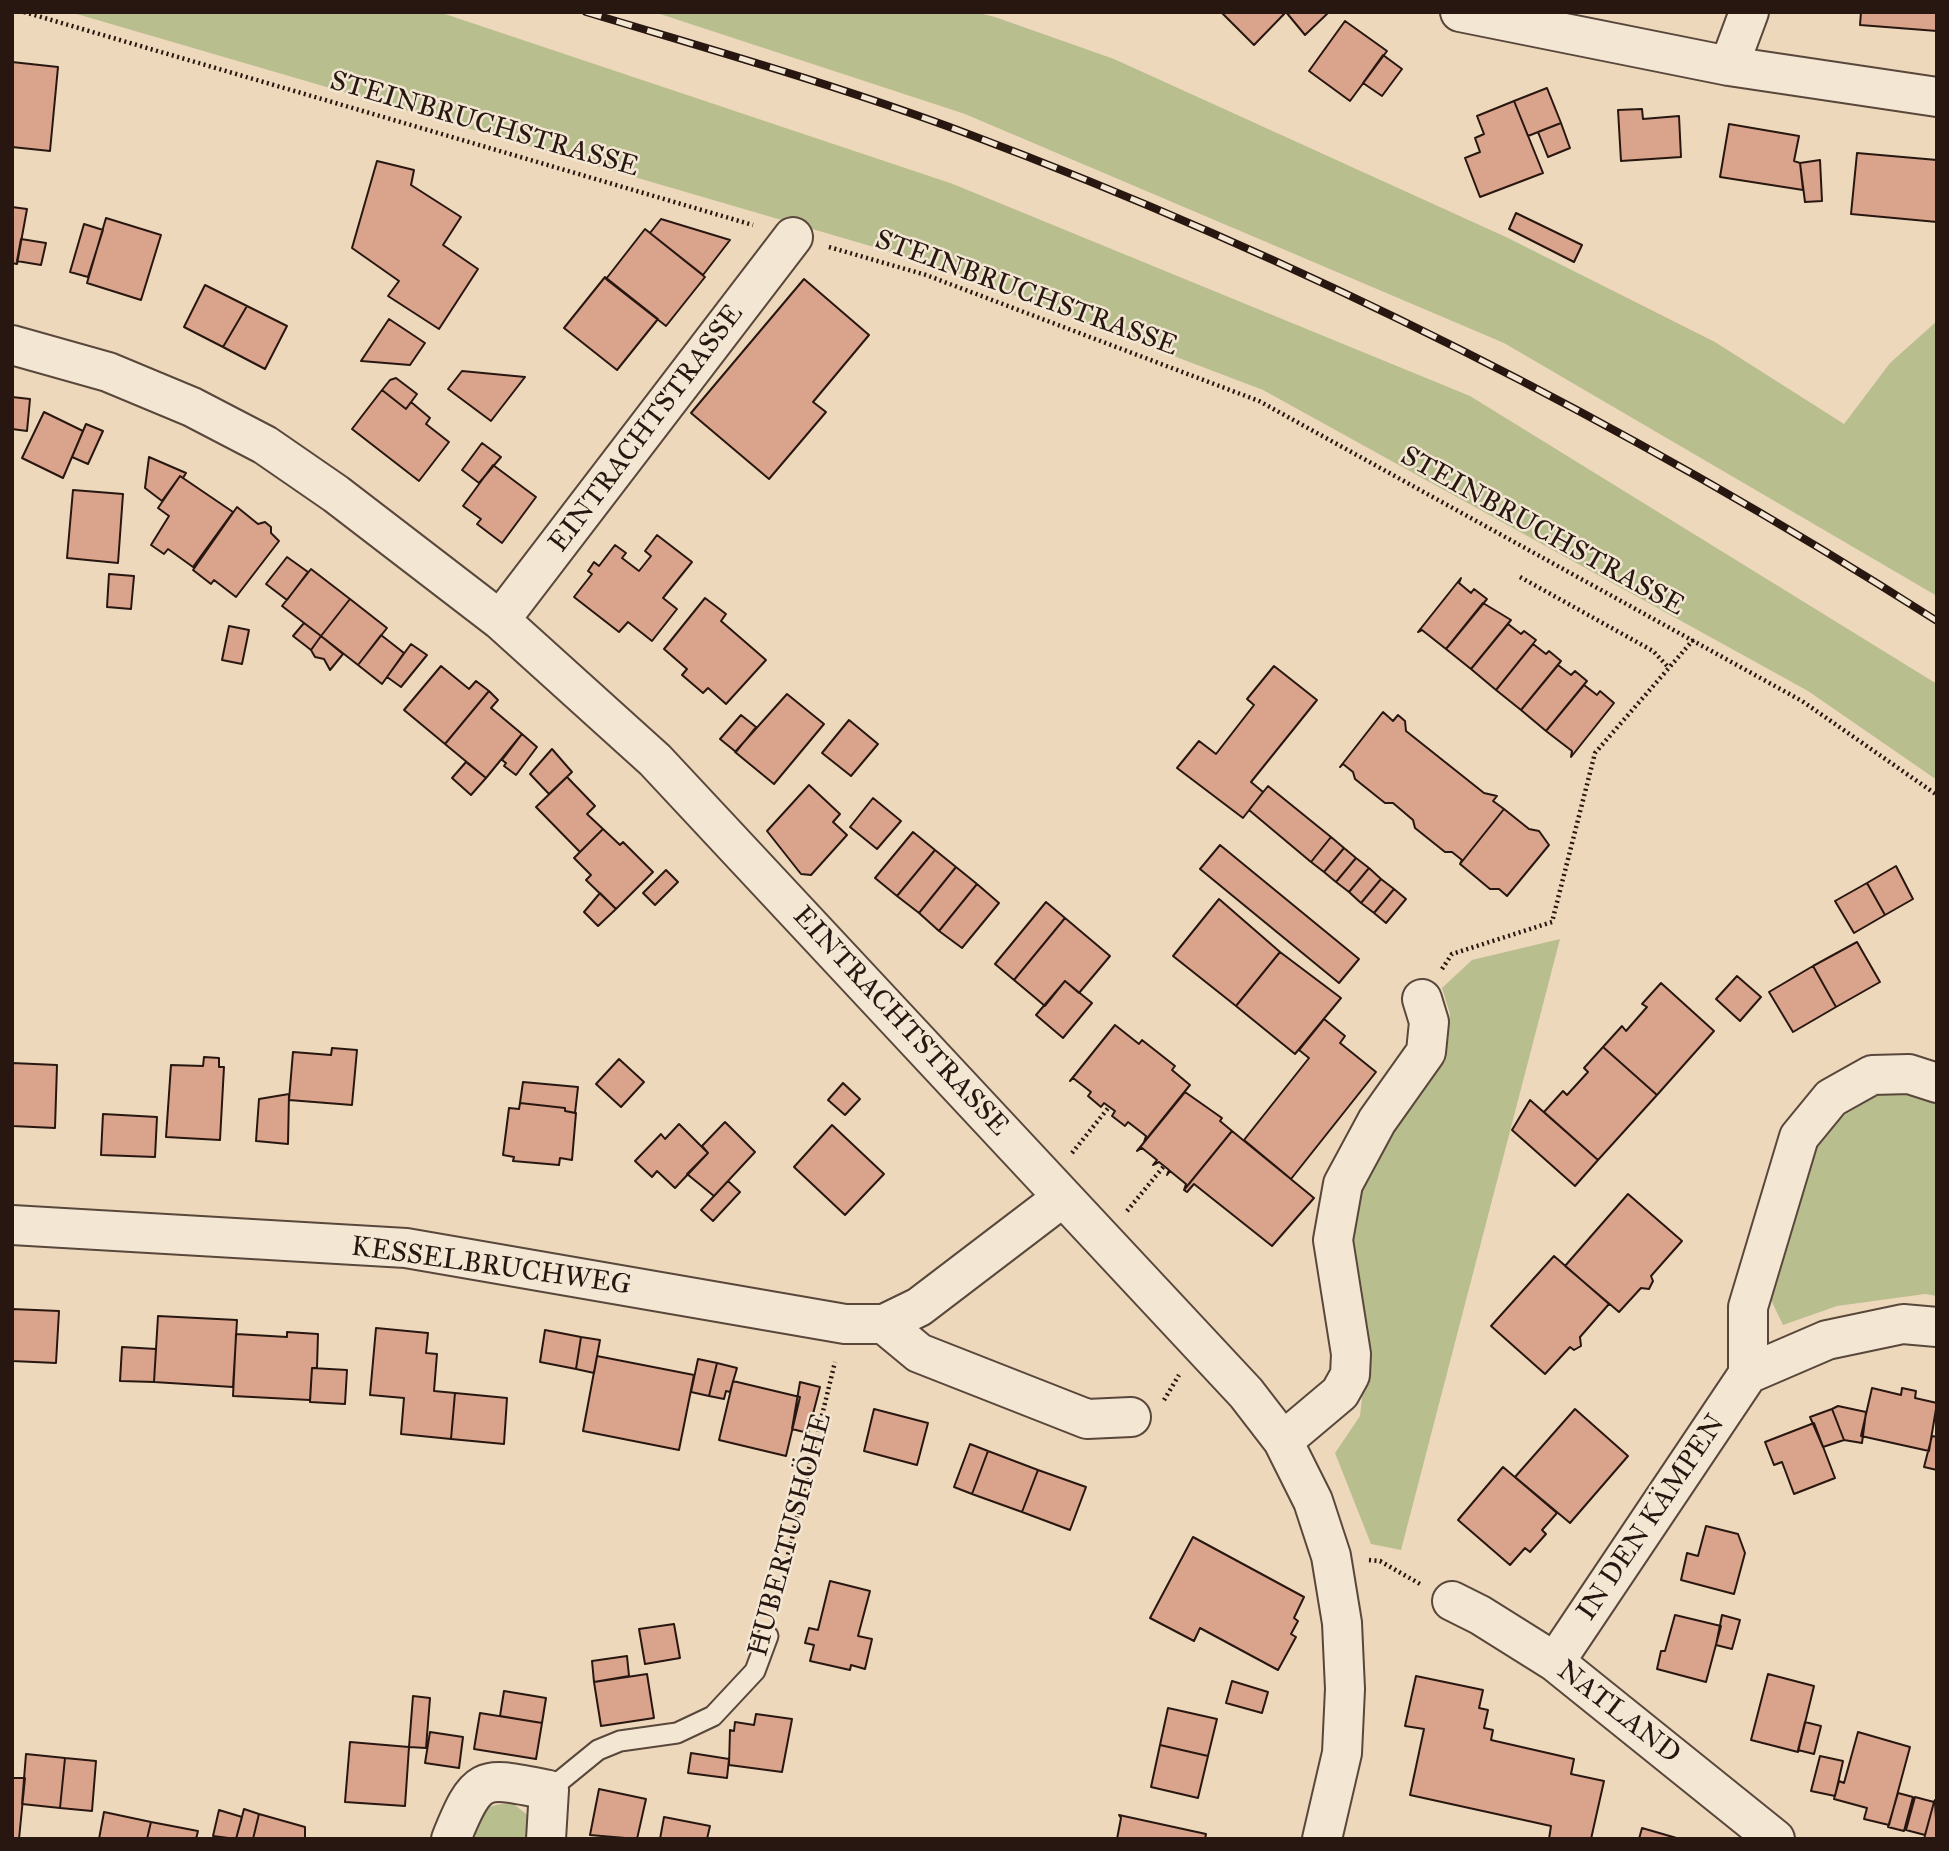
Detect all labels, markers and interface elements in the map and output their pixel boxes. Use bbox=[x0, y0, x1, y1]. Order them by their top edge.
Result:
street label: STEINBRUCHSTRASSE bbox=[326, 65, 642, 185]
street label: STEINBRUCHSTRASSE bbox=[870, 224, 1182, 364]
street label: EINTRACHTSTRASSE bbox=[543, 298, 751, 560]
street label: STEINBRUCHSTRASSE bbox=[1394, 440, 1690, 624]
street label: EINTRACHTSTRASSE bbox=[785, 900, 1015, 1144]
street label: KESSELBRUCHWEG bbox=[349, 1231, 633, 1303]
street label: IN DEN KÄMPEN bbox=[1571, 1409, 1733, 1627]
street label: HUBERTUSHÖHE bbox=[742, 1410, 840, 1660]
street label: NATLAND bbox=[1550, 1654, 1686, 1772]

